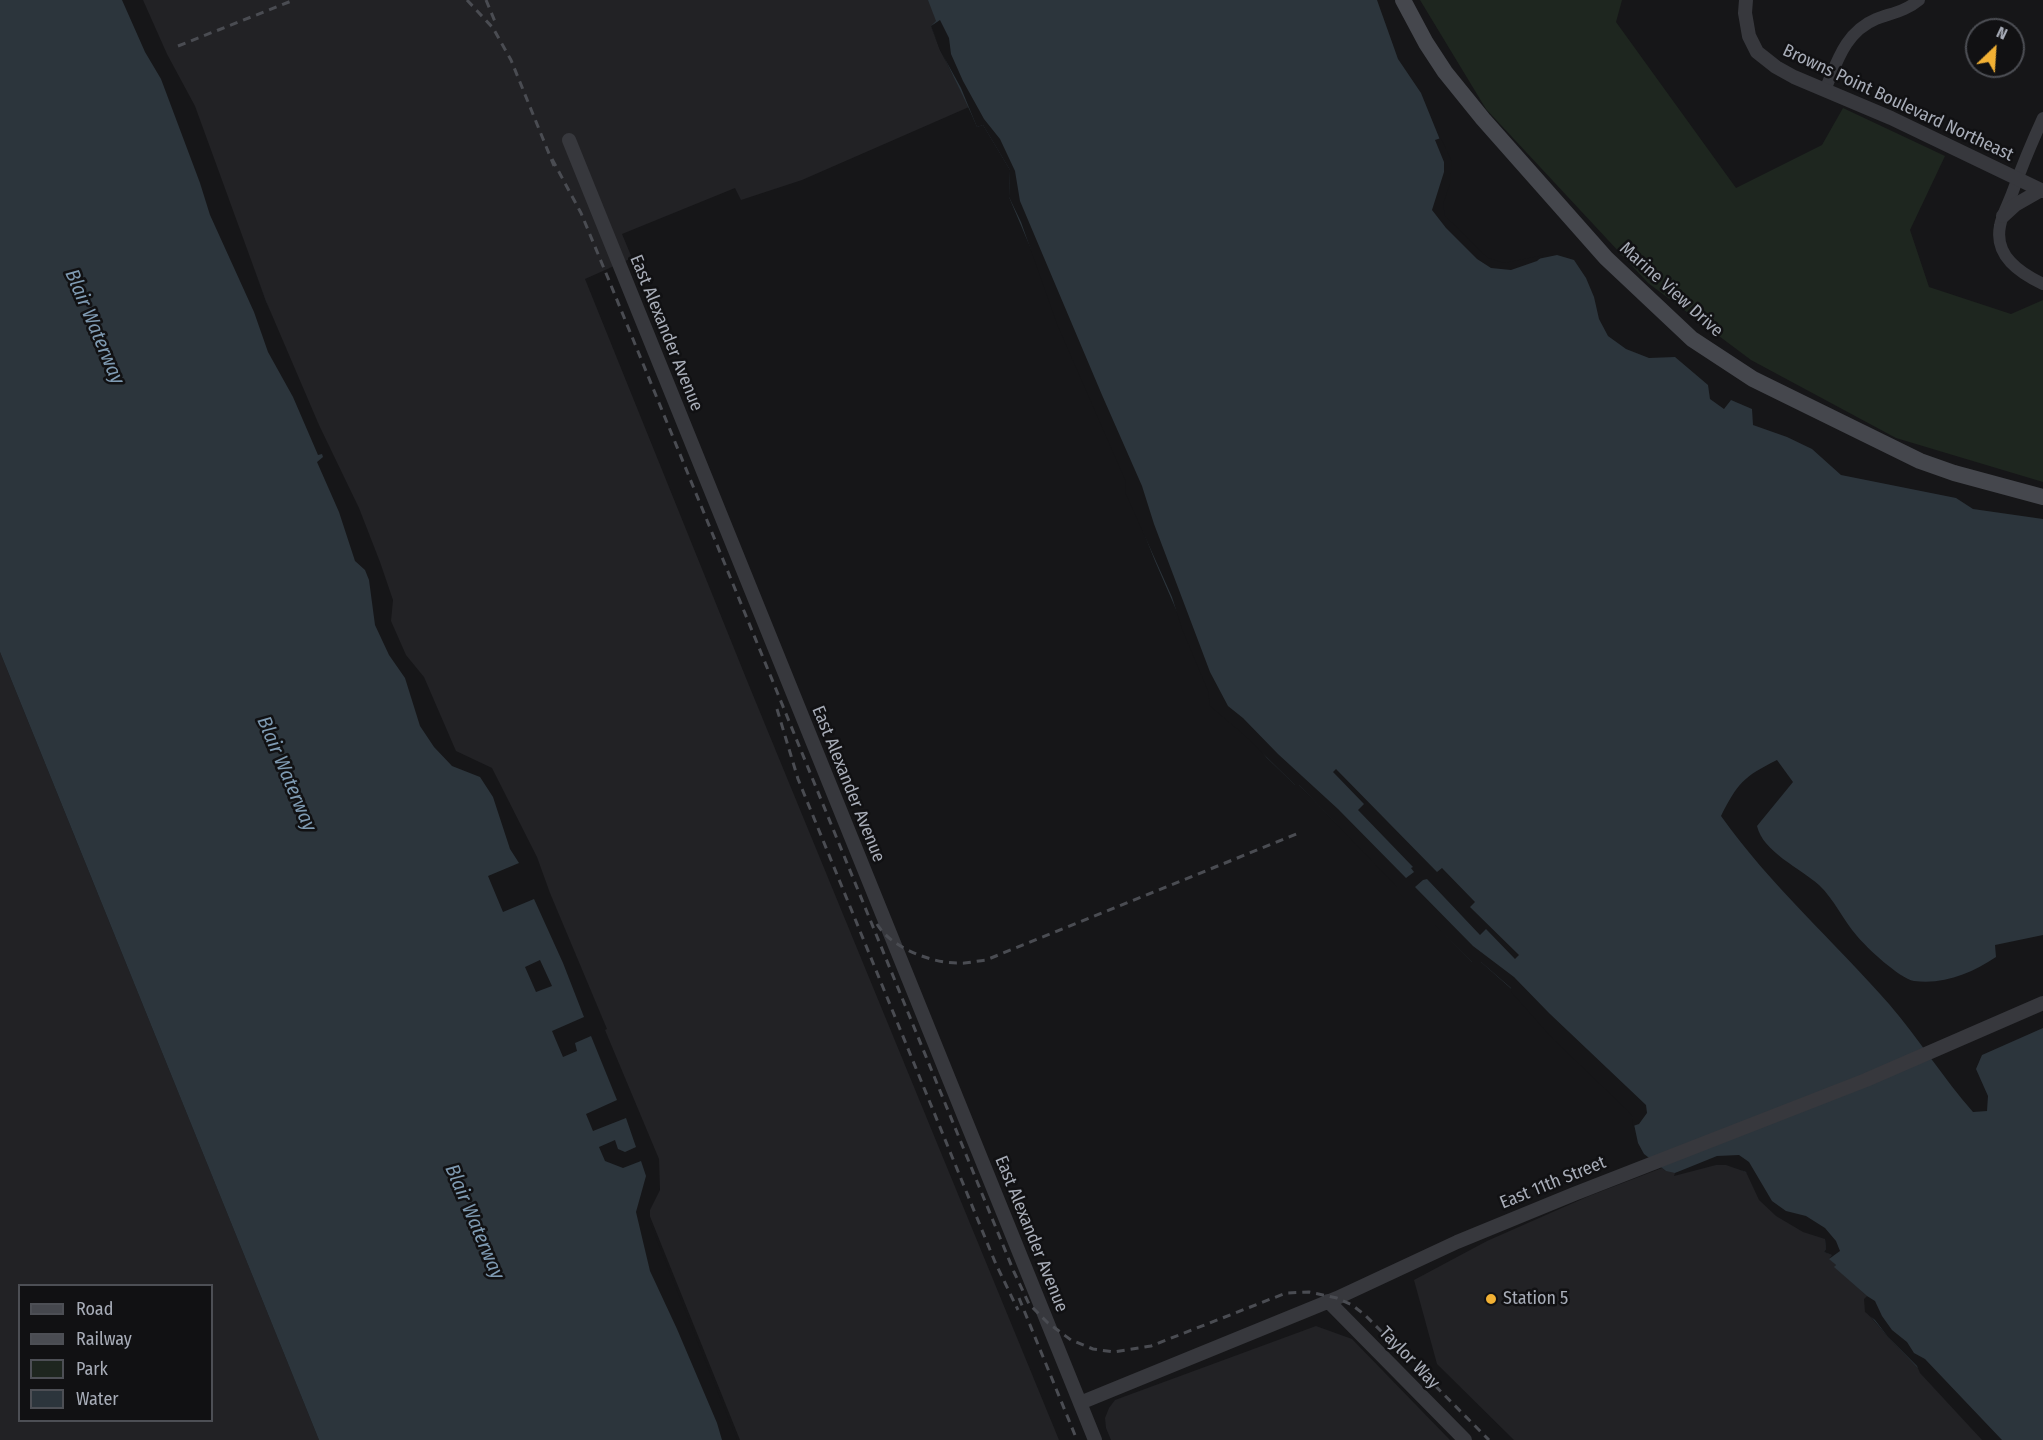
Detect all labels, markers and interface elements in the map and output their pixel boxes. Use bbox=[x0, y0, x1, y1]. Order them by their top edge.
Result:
north arrow bbox=[1965, 18, 2025, 78]
text: N bbox=[1994, 22, 2010, 44]
street label: Browns Point Boulevard Northeast bbox=[1779, 40, 2017, 166]
street label: Marine View Drive bbox=[1615, 238, 1727, 342]
street label: East Alexander Avenue bbox=[625, 252, 707, 414]
water label: Blair Waterway bbox=[59, 266, 129, 388]
street label: East Alexander Avenue bbox=[807, 703, 889, 865]
water label: Blair Waterway bbox=[251, 713, 321, 835]
street label: East 11th Street bbox=[1497, 1152, 1609, 1214]
street label: East Alexander Avenue bbox=[990, 1153, 1072, 1315]
water label: Blair Waterway bbox=[439, 1161, 509, 1283]
legend bbox=[18, 1284, 213, 1422]
place label: Station 5 bbox=[1503, 1288, 1568, 1310]
marker: Station 5 bbox=[1484, 1292, 1498, 1306]
text: Road bbox=[76, 1298, 113, 1320]
street label: Taylor Way bbox=[1374, 1322, 1444, 1394]
text: Railway bbox=[76, 1328, 132, 1350]
text: Park bbox=[76, 1358, 108, 1380]
text: Water bbox=[76, 1388, 119, 1410]

